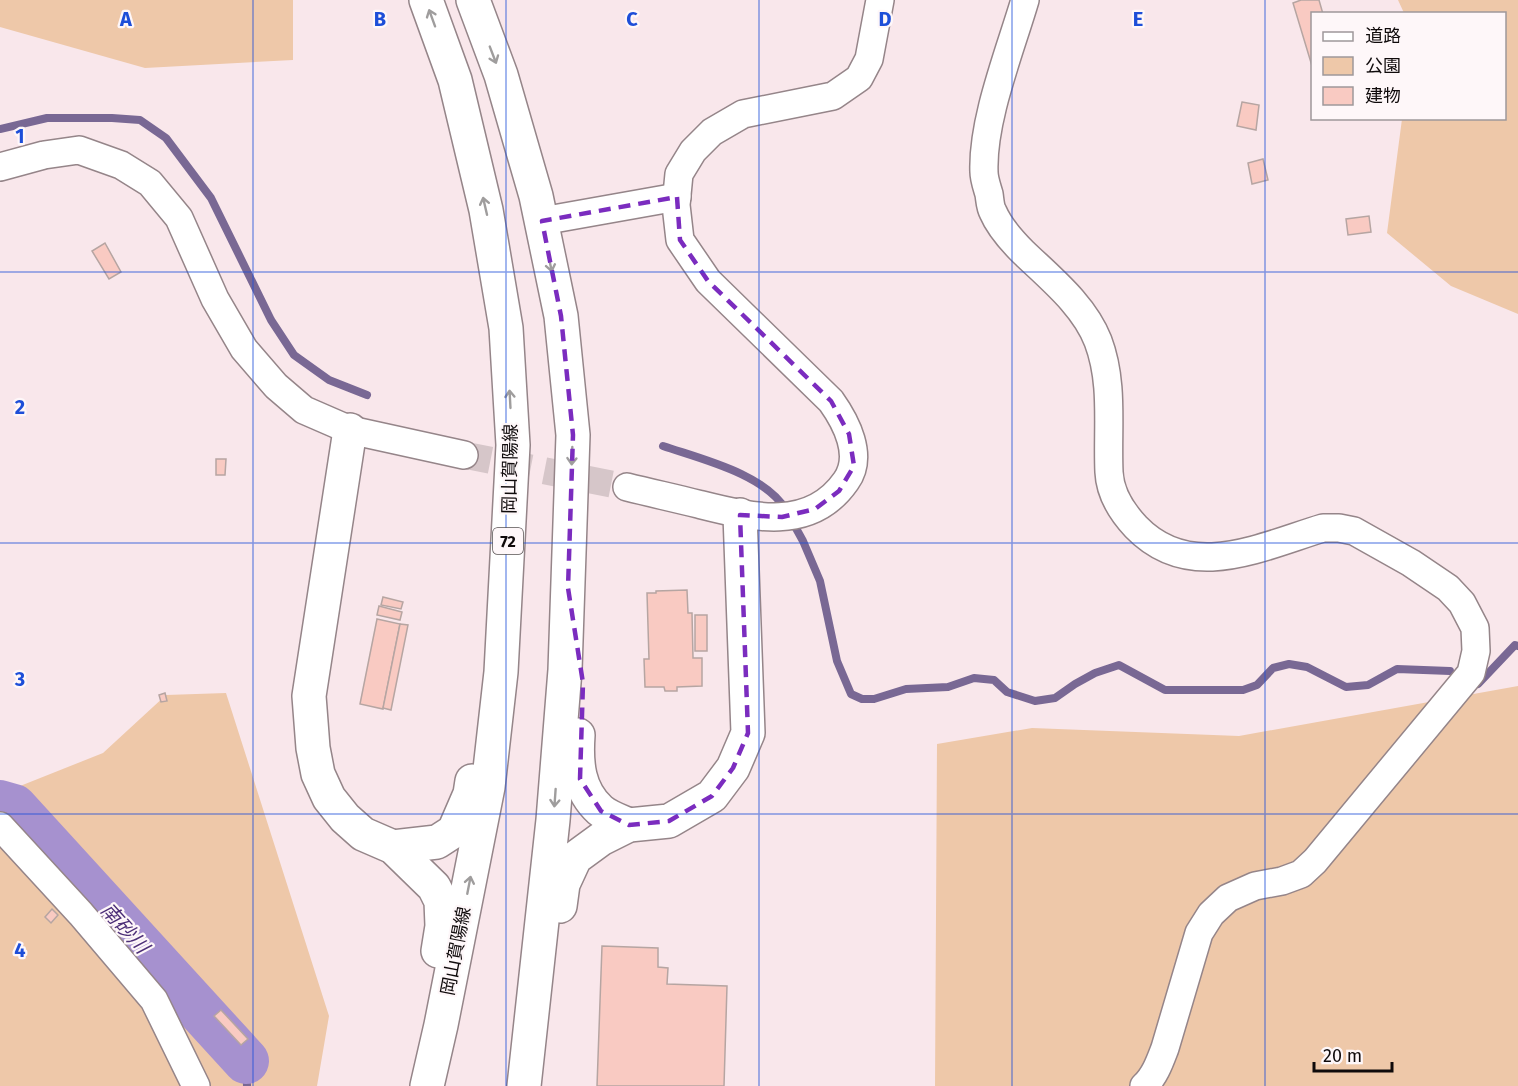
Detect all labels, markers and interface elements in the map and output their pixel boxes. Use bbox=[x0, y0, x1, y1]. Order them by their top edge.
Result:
text: A bbox=[119, 7, 133, 31]
text: B bbox=[374, 7, 386, 31]
text: C bbox=[626, 7, 638, 31]
text: D bbox=[878, 7, 892, 31]
text: E bbox=[1133, 7, 1143, 31]
one-way arrow bbox=[426, 9, 437, 28]
legend bbox=[1311, 12, 1506, 120]
text: 道路 bbox=[1365, 25, 1401, 47]
one-way arrow bbox=[489, 45, 500, 64]
text: 公園 bbox=[1365, 55, 1401, 77]
text: 建物 bbox=[1365, 85, 1401, 107]
text: 1 bbox=[15, 124, 25, 148]
one-way arrow bbox=[479, 197, 490, 216]
one-way arrow bbox=[545, 253, 556, 272]
one-way arrow bbox=[504, 389, 515, 409]
text: 2 bbox=[15, 395, 25, 419]
street label: 岡山賀陽線 bbox=[498, 424, 522, 514]
one-way arrow bbox=[566, 446, 578, 466]
road number: 72 bbox=[493, 528, 523, 554]
text: 3 bbox=[14, 667, 25, 691]
one-way arrow bbox=[549, 787, 560, 807]
one-way arrow bbox=[464, 876, 475, 895]
water label: 南砂川 bbox=[96, 898, 155, 960]
street label: 岡山賀陽線 bbox=[437, 905, 475, 997]
text: 4 bbox=[14, 938, 26, 962]
scale bar bbox=[1314, 1035, 1392, 1073]
text: 20 m bbox=[1323, 1045, 1362, 1067]

